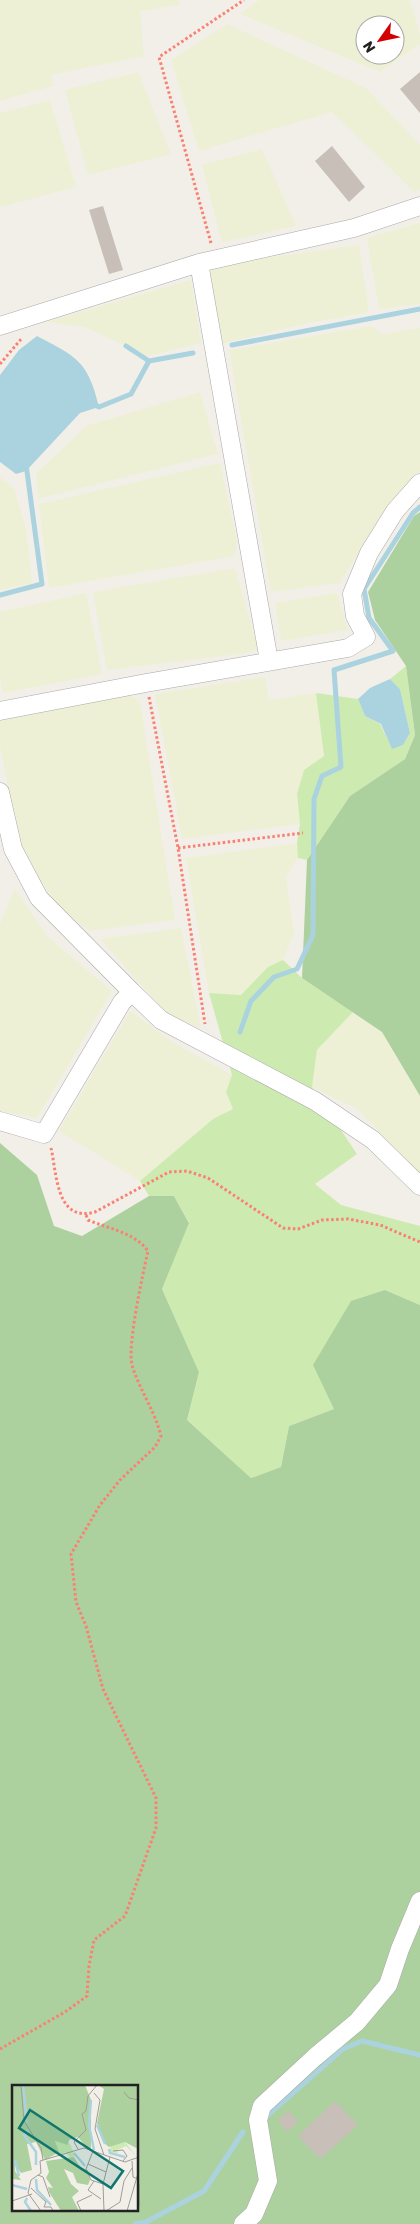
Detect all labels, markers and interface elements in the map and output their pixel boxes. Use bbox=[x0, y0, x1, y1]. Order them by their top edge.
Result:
north arrow bbox=[355, 15, 405, 65]
text: N bbox=[360, 38, 379, 56]
inset map bbox=[12, 2085, 139, 2212]

